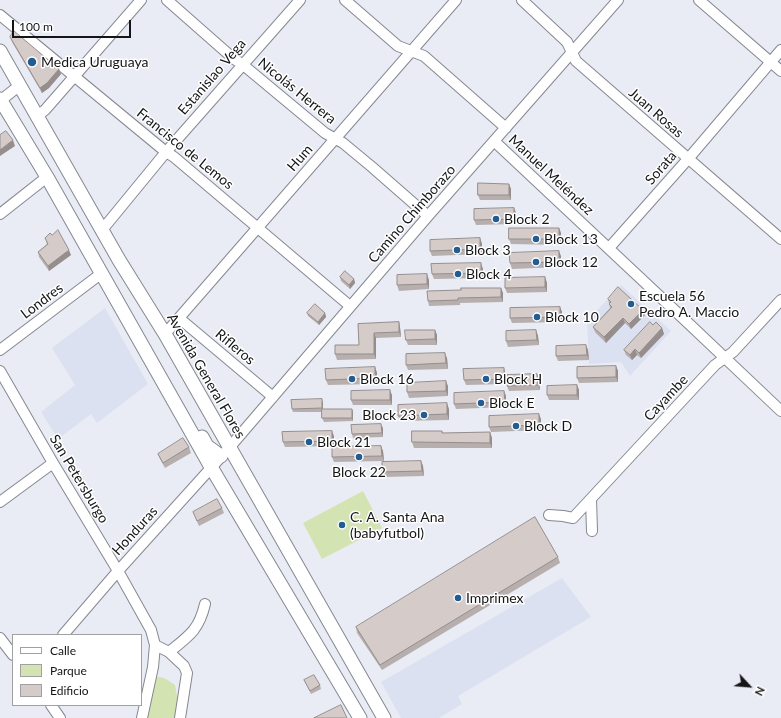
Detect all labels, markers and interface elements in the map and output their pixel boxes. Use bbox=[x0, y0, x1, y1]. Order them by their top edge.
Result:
scale bar bbox=[14, 12, 133, 38]
text: 100 m bbox=[19, 19, 53, 34]
street label: Estanislao Vega bbox=[174, 36, 250, 118]
place label: Medica Uruguaya bbox=[41, 54, 148, 70]
street label: Nicolás Herrera bbox=[255, 54, 339, 128]
marker: Medica Uruguaya bbox=[26, 56, 38, 68]
street label: Juan Rosas bbox=[625, 85, 687, 141]
street label: Francisco de Lemos bbox=[133, 105, 237, 193]
street label: Manuel Meléndez bbox=[505, 131, 597, 219]
street label: Hum bbox=[284, 141, 316, 175]
street label: Sorata bbox=[642, 148, 680, 188]
street label: Camino Chimborazo bbox=[365, 162, 459, 266]
place label: Block 2 bbox=[504, 211, 550, 227]
marker: Block 2 bbox=[491, 214, 501, 224]
place label: Block 13 bbox=[544, 231, 598, 247]
marker: Block 13 bbox=[531, 234, 541, 244]
place label: Block 3 bbox=[465, 242, 511, 258]
marker: Block 3 bbox=[452, 245, 462, 255]
place label: Block 12 bbox=[544, 254, 598, 270]
marker: Block 12 bbox=[531, 257, 541, 267]
place label: Block 4 bbox=[466, 266, 512, 282]
marker: Block 4 bbox=[453, 269, 463, 279]
street label: Londres bbox=[18, 280, 66, 322]
place label: Escuela 56 Pedro A. Maccio bbox=[639, 288, 739, 320]
marker: Escuela 56 Pedro A. Maccio bbox=[626, 299, 636, 309]
place label: Block 10 bbox=[545, 309, 599, 325]
street label: Avenida General Flores bbox=[163, 310, 249, 442]
marker: Block 10 bbox=[532, 312, 542, 322]
street label: Rifleros bbox=[212, 326, 258, 368]
place label: Block 16 bbox=[360, 371, 414, 387]
place label: Block H bbox=[494, 371, 542, 387]
street label: Cayambe bbox=[640, 371, 692, 425]
marker: Block 16 bbox=[347, 374, 357, 384]
marker: Block H bbox=[481, 374, 491, 384]
place label: Block E bbox=[489, 395, 535, 411]
marker: Block E bbox=[476, 398, 486, 408]
place label: Block 23 bbox=[362, 407, 416, 423]
marker: Block 23 bbox=[419, 410, 429, 420]
place label: Block D bbox=[524, 418, 572, 434]
marker: Block D bbox=[511, 421, 521, 431]
street label: San Petersburgo bbox=[46, 432, 112, 526]
place label: Block 21 bbox=[317, 434, 371, 450]
marker: Block 21 bbox=[304, 437, 314, 447]
marker: Block 22 bbox=[354, 452, 364, 462]
place label: Block 22 bbox=[332, 464, 386, 480]
street label: Honduras bbox=[109, 503, 161, 559]
place label: C. A. Santa Ana (babyfutbol) bbox=[350, 509, 445, 542]
marker: C. A. Santa Ana (babyfutbol) bbox=[337, 520, 347, 530]
place label: Imprimex bbox=[466, 590, 523, 606]
marker: Imprimex bbox=[453, 593, 463, 603]
legend bbox=[12, 634, 142, 706]
text: Calle bbox=[50, 643, 76, 658]
text: Parque bbox=[50, 663, 87, 678]
north arrow bbox=[729, 666, 769, 706]
text: Edificio bbox=[50, 683, 89, 698]
text: N bbox=[753, 685, 768, 698]

